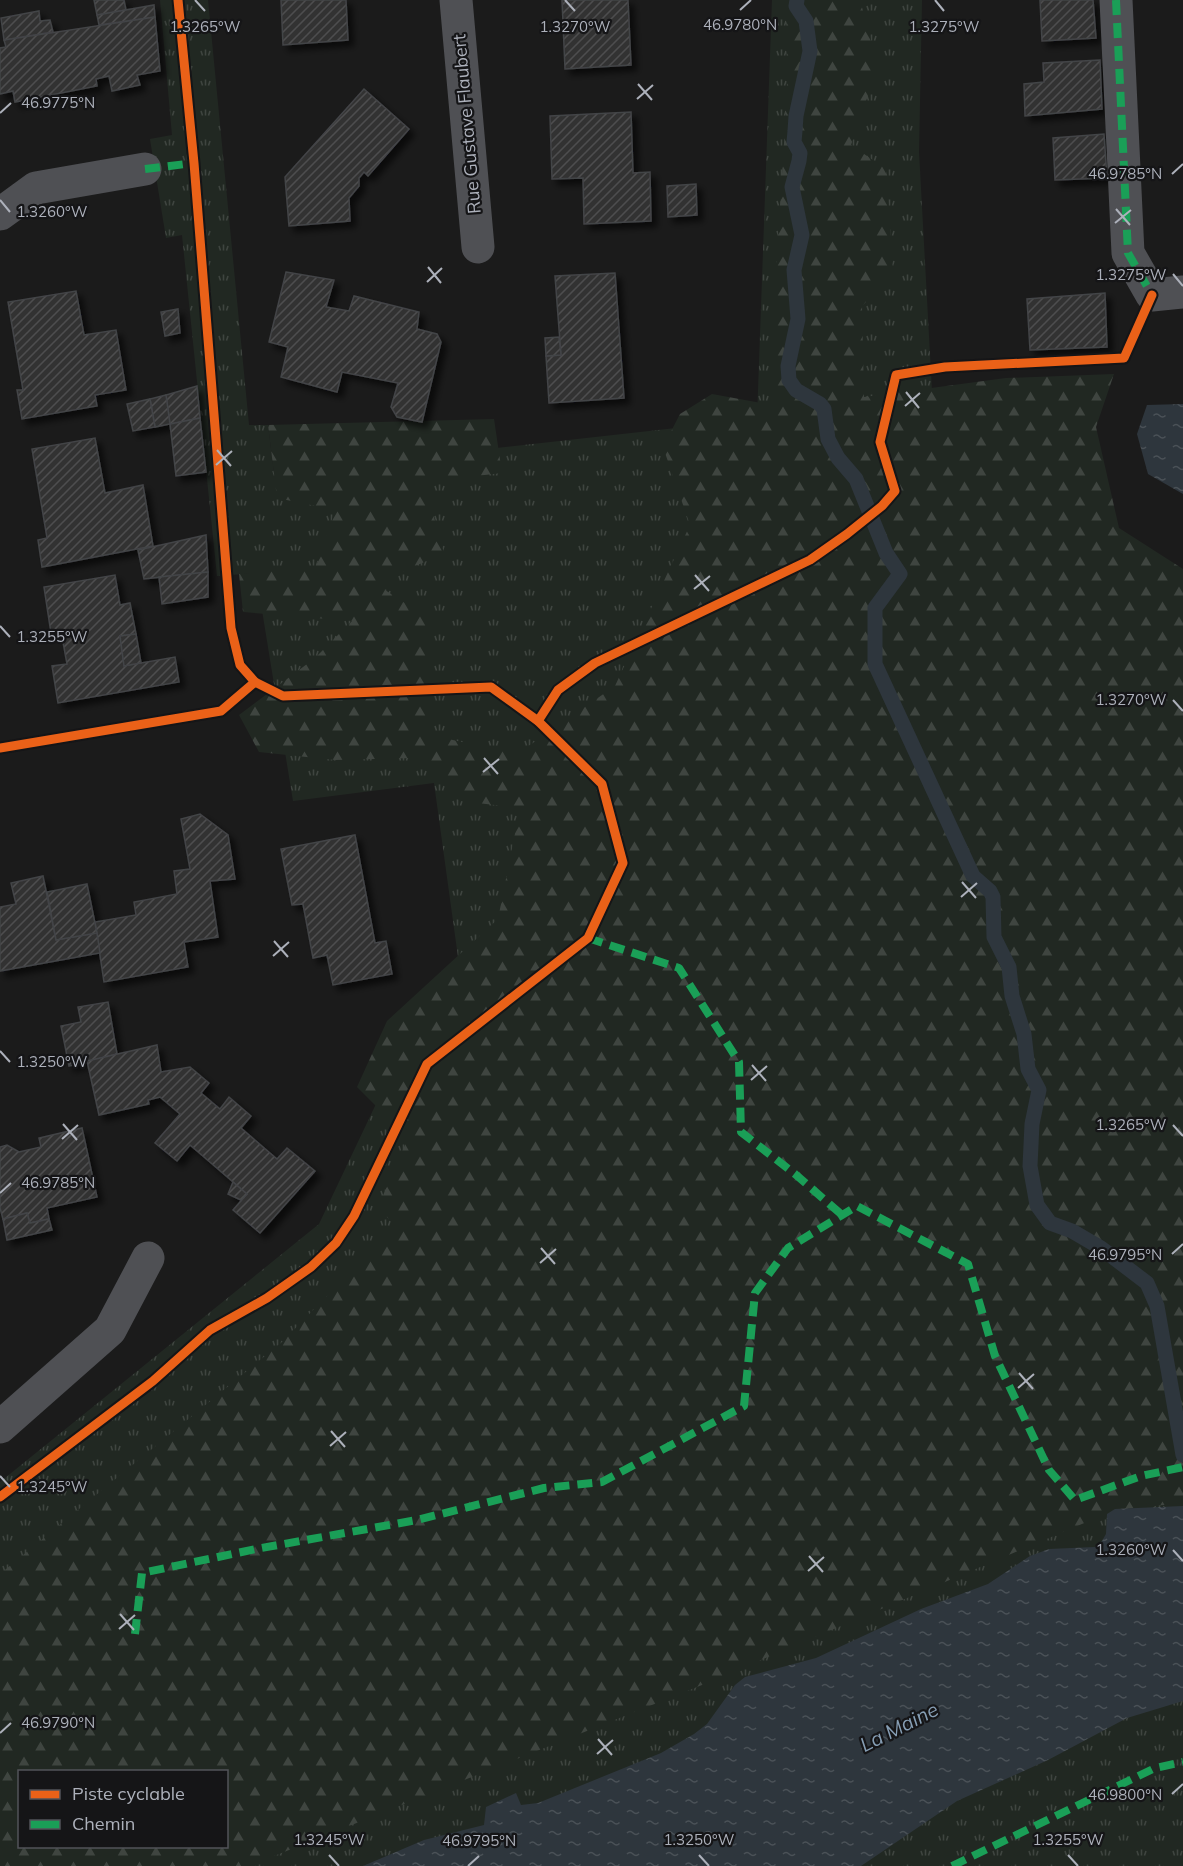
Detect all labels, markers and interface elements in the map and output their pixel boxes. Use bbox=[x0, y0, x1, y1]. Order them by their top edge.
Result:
text: 46.9780°N bbox=[703, 15, 777, 34]
text: 1.3265°W bbox=[170, 17, 241, 36]
text: 1.3270°W bbox=[540, 17, 611, 36]
text: 1.3275°W bbox=[909, 17, 980, 36]
street label: Rue Gustave Flaubert bbox=[447, 33, 486, 215]
text: 46.9775°N bbox=[21, 93, 95, 112]
text: 46.9785°N bbox=[1088, 164, 1162, 183]
text: 1.3260°W bbox=[17, 202, 88, 221]
text: 1.3275°W bbox=[1096, 265, 1167, 284]
text: 1.3255°W bbox=[17, 627, 88, 646]
text: 1.3270°W bbox=[1096, 690, 1167, 709]
text: 1.3250°W bbox=[17, 1052, 88, 1071]
text: 1.3265°W bbox=[1096, 1115, 1167, 1134]
text: 46.9785°N bbox=[21, 1173, 95, 1192]
text: 46.9795°N bbox=[1088, 1245, 1162, 1264]
text: 1.3245°W bbox=[17, 1477, 88, 1496]
text: 1.3260°W bbox=[1096, 1540, 1167, 1559]
water label: La Maine bbox=[855, 1696, 942, 1757]
text: 46.9790°N bbox=[21, 1713, 95, 1732]
legend bbox=[18, 1770, 228, 1848]
text: Piste cyclable bbox=[72, 1782, 185, 1805]
text: 46.9800°N bbox=[1088, 1785, 1162, 1804]
text: Chemin bbox=[72, 1812, 135, 1835]
text: 1.3245°W bbox=[294, 1830, 365, 1849]
text: 1.3250°W bbox=[664, 1830, 735, 1849]
text: 1.3255°W bbox=[1033, 1830, 1104, 1849]
text: 46.9795°N bbox=[442, 1831, 516, 1850]

